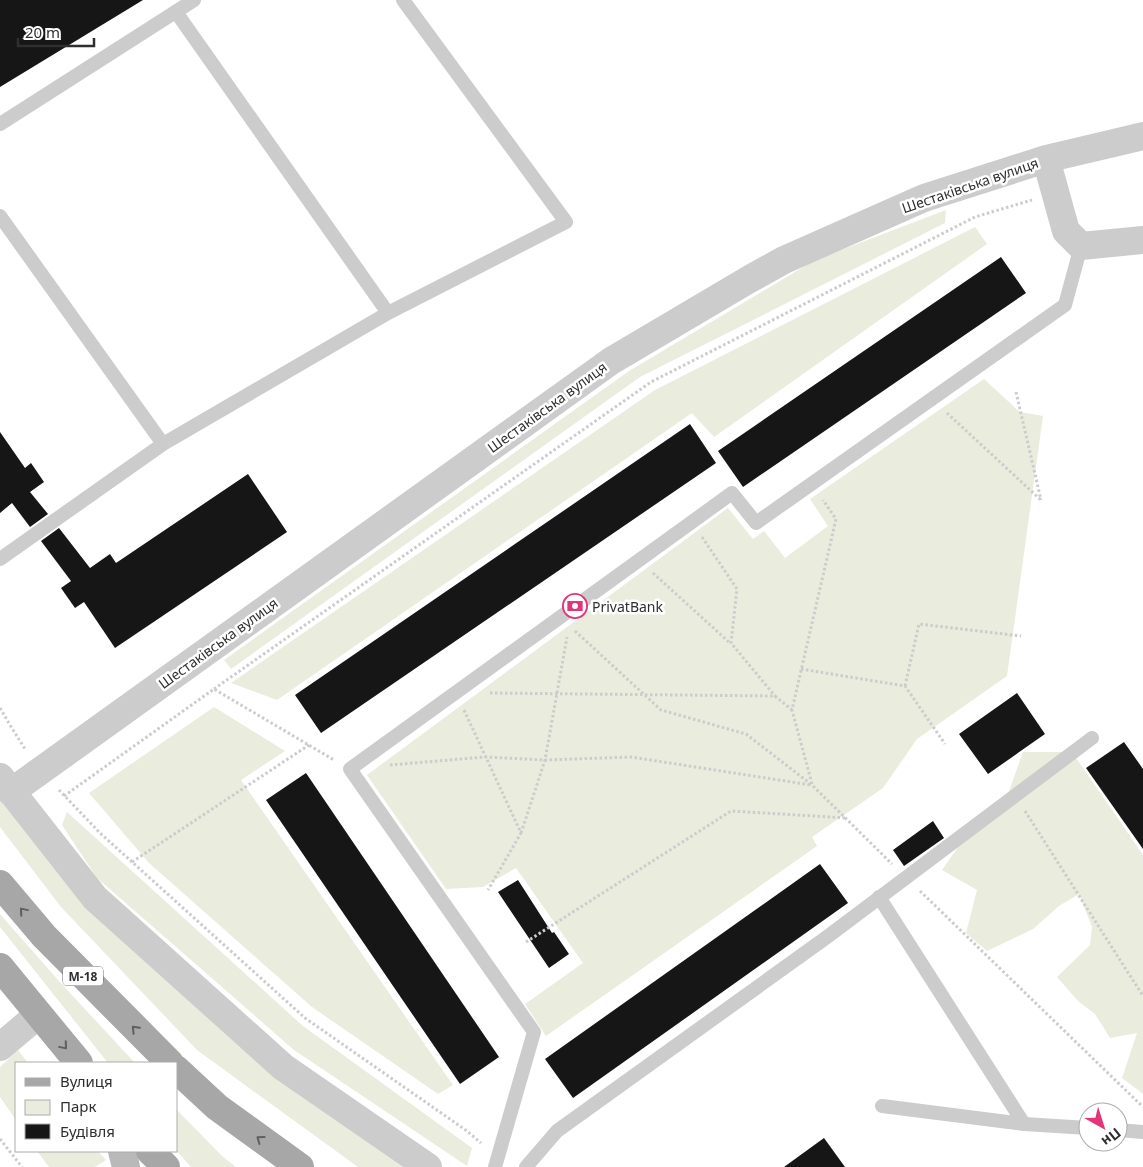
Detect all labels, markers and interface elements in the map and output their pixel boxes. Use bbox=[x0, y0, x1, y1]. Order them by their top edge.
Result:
scale bar bbox=[18, 15, 94, 47]
text: 20 m bbox=[25, 22, 60, 42]
street label: Шестаківська вулиця bbox=[899, 153, 1041, 217]
street label: Шестаківська вулиця bbox=[483, 357, 611, 457]
street label: Шестаківська вулиця bbox=[154, 593, 282, 693]
bank icon: PrivatBank bbox=[562, 593, 588, 619]
place label: PrivatBank bbox=[592, 597, 663, 616]
one-way arrow bbox=[20, 908, 29, 917]
road number: М-18 bbox=[63, 966, 103, 986]
one-way arrow bbox=[132, 1026, 141, 1035]
one-way arrow bbox=[58, 1040, 67, 1049]
legend bbox=[15, 1062, 178, 1152]
text: Вулиця bbox=[60, 1071, 113, 1091]
text: Парк bbox=[60, 1096, 96, 1116]
north arrow bbox=[1078, 1102, 1128, 1152]
text: Будівля bbox=[60, 1121, 115, 1141]
text: Пн bbox=[1098, 1124, 1125, 1151]
one-way arrow bbox=[256, 1136, 266, 1145]

